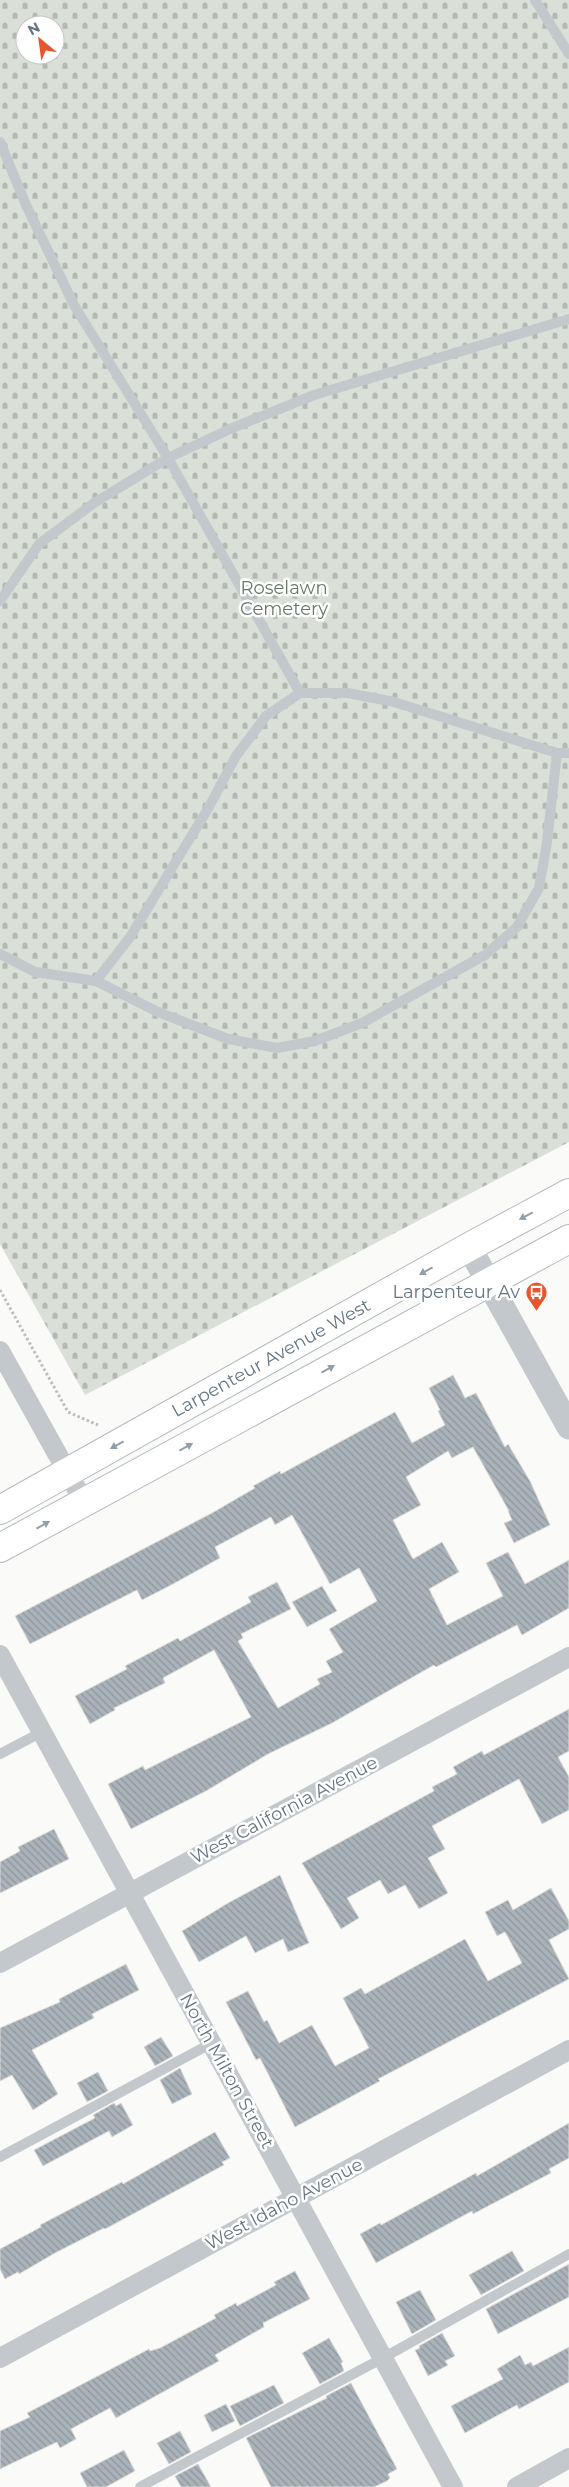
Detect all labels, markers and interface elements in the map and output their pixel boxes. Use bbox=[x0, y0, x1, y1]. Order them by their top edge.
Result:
north arrow bbox=[15, 15, 65, 65]
text: N bbox=[24, 18, 43, 39]
park label: Roselawn Cemetery bbox=[240, 577, 328, 620]
one-way arrow bbox=[519, 1212, 533, 1220]
one-way arrow bbox=[420, 1266, 433, 1275]
bus stop icon: Larpenteur Av bbox=[524, 1280, 548, 1311]
place label: Larpenteur Av bbox=[392, 1281, 520, 1303]
street label: Larpenteur Avenue West bbox=[168, 1294, 374, 1422]
one-way arrow bbox=[321, 1365, 335, 1373]
one-way arrow bbox=[110, 1441, 124, 1449]
one-way arrow bbox=[178, 1443, 193, 1451]
one-way arrow bbox=[36, 1520, 50, 1529]
street label: West California Avenue bbox=[187, 1751, 381, 1869]
street label: North Milton Street bbox=[175, 1990, 279, 2152]
street label: West Idaho Avenue bbox=[202, 2153, 367, 2255]

